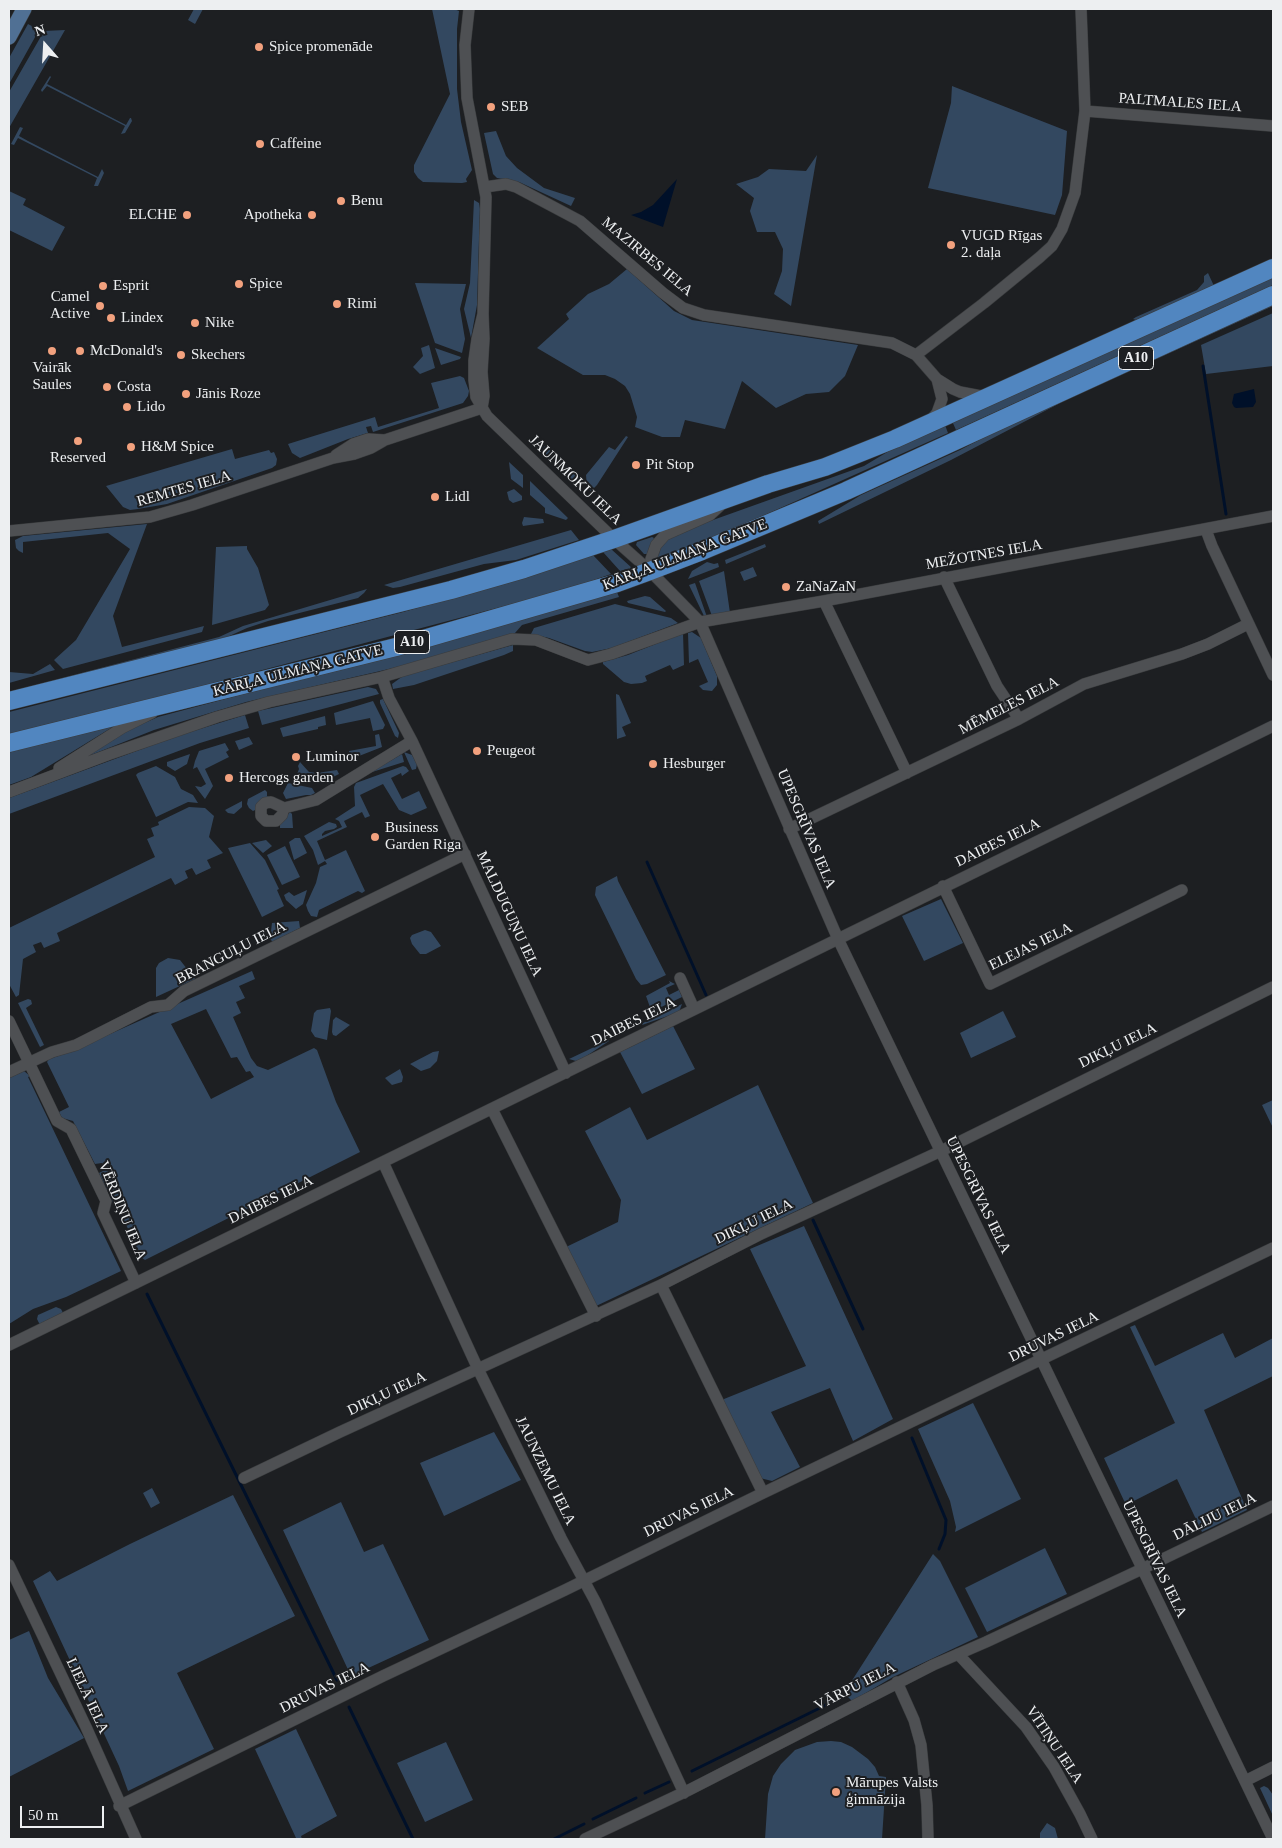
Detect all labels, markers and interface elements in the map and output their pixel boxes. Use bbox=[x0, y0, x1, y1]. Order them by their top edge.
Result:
north arrow bbox=[20, 20, 70, 70]
text: N bbox=[33, 22, 47, 39]
place label: Spice promenāde bbox=[269, 38, 373, 56]
marker: Spice promenāde bbox=[253, 41, 265, 53]
street label: PALTMALES IELA bbox=[1118, 90, 1242, 116]
place label: SEB bbox=[501, 98, 529, 116]
marker: SEB bbox=[485, 101, 497, 113]
place label: Caffeine bbox=[270, 135, 321, 153]
marker: Caffeine bbox=[254, 138, 266, 150]
place label: Benu bbox=[351, 192, 383, 210]
marker: Benu bbox=[335, 195, 347, 207]
place label: ELCHE bbox=[129, 206, 177, 224]
place label: Apotheka bbox=[244, 206, 302, 224]
marker: ELCHE bbox=[181, 209, 193, 221]
marker: Apotheka bbox=[306, 209, 318, 221]
street label: MAZIRBES IELA bbox=[598, 214, 696, 300]
place label: VUGD Rīgas 2. daļa bbox=[961, 227, 1042, 262]
marker: VUGD Rīgas 2. daļa bbox=[945, 239, 957, 251]
place label: Spice bbox=[249, 275, 282, 293]
place label: Esprit bbox=[113, 277, 149, 295]
marker: Spice bbox=[233, 278, 245, 290]
marker: Esprit bbox=[97, 280, 109, 292]
place label: Camel Active bbox=[50, 288, 90, 323]
place label: Rimi bbox=[347, 295, 377, 313]
marker: Rimi bbox=[331, 298, 343, 310]
marker: Camel Active bbox=[94, 300, 106, 312]
place label: Lindex bbox=[121, 309, 163, 327]
marker: Lindex bbox=[105, 312, 117, 324]
place label: Nike bbox=[205, 314, 234, 332]
marker: Nike bbox=[189, 317, 201, 329]
place label: McDonald's bbox=[90, 342, 163, 360]
marker: Vairāk Saules bbox=[46, 345, 58, 357]
marker: McDonald's bbox=[74, 345, 86, 357]
place label: Skechers bbox=[191, 346, 245, 364]
road number: A10 bbox=[1118, 346, 1154, 369]
marker: Skechers bbox=[175, 349, 187, 361]
place label: Vairāk Saules bbox=[32, 359, 72, 394]
place label: Costa bbox=[117, 378, 151, 396]
marker: Costa bbox=[101, 381, 113, 393]
place label: Jānis Roze bbox=[196, 385, 261, 403]
marker: Jānis Roze bbox=[180, 388, 192, 400]
place label: Lido bbox=[137, 398, 165, 416]
marker: Lido bbox=[121, 401, 133, 413]
street label: JAUNMOKU IELA bbox=[525, 431, 625, 529]
marker: Reserved bbox=[72, 435, 84, 447]
place label: H&M Spice bbox=[141, 438, 214, 456]
marker: H&M Spice bbox=[125, 441, 137, 453]
place label: Reserved bbox=[50, 449, 106, 467]
place label: Pit Stop bbox=[646, 456, 694, 474]
marker: Pit Stop bbox=[630, 459, 642, 471]
street label: REMTES IELA bbox=[135, 467, 233, 511]
place label: Lidl bbox=[445, 488, 470, 506]
marker: Lidl bbox=[429, 491, 441, 503]
street label: KĀRĻA ULMAŅA GATVE bbox=[600, 515, 770, 595]
street label: MEŽOTNES IELA bbox=[924, 536, 1044, 574]
place label: ZaNaZaN bbox=[796, 578, 856, 596]
marker: ZaNaZaN bbox=[780, 581, 792, 593]
road number: A10 bbox=[394, 630, 430, 654]
street label: KĀRĻA ULMAŅA GATVE bbox=[211, 641, 385, 701]
street label: MĒMELES IELA bbox=[956, 673, 1062, 739]
place label: Peugeot bbox=[487, 742, 535, 760]
marker: Peugeot bbox=[471, 745, 483, 757]
place label: Luminor bbox=[306, 748, 358, 766]
marker: Luminor bbox=[290, 751, 302, 763]
place label: Hesburger bbox=[663, 755, 725, 773]
marker: Hesburger bbox=[647, 758, 659, 770]
street label: UPESGRĪVAS IELA bbox=[773, 766, 839, 892]
place label: Hercogs garden bbox=[239, 769, 334, 787]
marker: Hercogs garden bbox=[223, 772, 235, 784]
street label: DAIBES IELA bbox=[953, 815, 1043, 871]
place label: Business Garden Riga bbox=[385, 819, 461, 854]
marker: Business Garden Riga bbox=[369, 831, 381, 843]
street label: MALDUGUŅU IELA bbox=[472, 848, 546, 980]
street label: BRANGUĻU IELA bbox=[173, 917, 289, 989]
street label: ELEJAS IELA bbox=[986, 919, 1076, 975]
street label: DAIBES IELA bbox=[589, 994, 679, 1050]
street label: DIKĻU IELA bbox=[1076, 1019, 1160, 1073]
street label: UPESGRĪVAS IELA bbox=[942, 1133, 1014, 1257]
street label: VĒRDIŅU IELA bbox=[94, 1159, 150, 1263]
street label: DAIBES IELA bbox=[226, 1172, 316, 1228]
street label: DIKĻU IELA bbox=[712, 1195, 796, 1249]
street label: DRUVAS IELA bbox=[1006, 1308, 1102, 1366]
street label: DIKĻU IELA bbox=[345, 1368, 429, 1420]
street label: JAUNZEMU IELA bbox=[511, 1414, 579, 1528]
street label: DRUVAS IELA bbox=[641, 1483, 737, 1541]
street label: DĀLIJU IELA bbox=[1170, 1489, 1260, 1545]
street label: UPESGRĪVAS IELA bbox=[1118, 1497, 1190, 1621]
street label: LIELĀ IELA bbox=[62, 1655, 112, 1737]
street label: DRUVAS IELA bbox=[277, 1659, 373, 1717]
street label: VĀRPU IELA bbox=[811, 1659, 899, 1715]
street label: VĪTIŅU IELA bbox=[1021, 1703, 1087, 1787]
place label: Mārupes Valsts ģimnāzija bbox=[846, 1774, 938, 1809]
marker: Mārupes Valsts ģimnāzija bbox=[830, 1786, 842, 1798]
scale bar bbox=[22, 1796, 106, 1828]
text: 50 m bbox=[28, 1807, 58, 1823]

